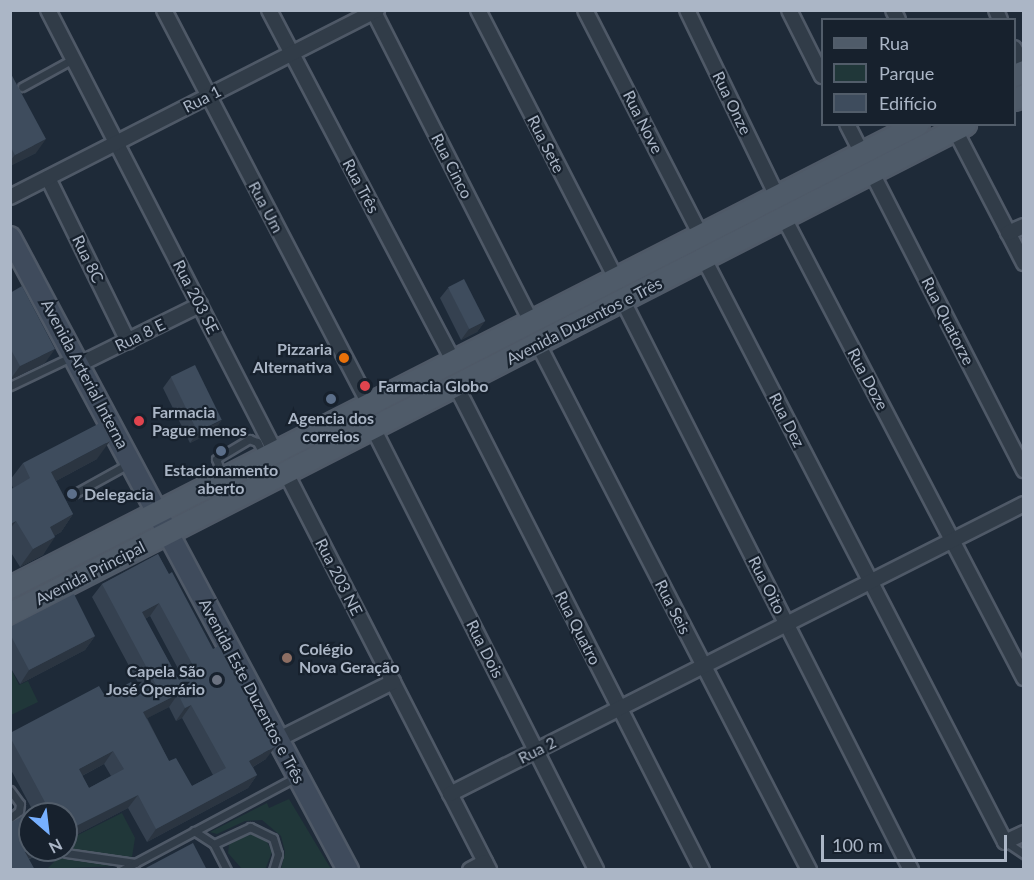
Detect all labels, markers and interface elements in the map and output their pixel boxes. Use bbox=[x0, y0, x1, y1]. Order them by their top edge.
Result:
legend bbox=[821, 18, 1016, 126]
text: Rua bbox=[879, 32, 909, 54]
text: Parque bbox=[879, 62, 934, 84]
street label: Rua Onze bbox=[709, 68, 755, 138]
street label: Rua 1 bbox=[180, 81, 224, 117]
street label: Rua Nove bbox=[619, 87, 667, 157]
text: Edifício bbox=[879, 92, 937, 114]
street label: Rua Sete bbox=[523, 112, 569, 176]
street label: Rua Cinco bbox=[427, 130, 477, 202]
street label: Rua Três bbox=[339, 155, 383, 217]
street label: Rua Um bbox=[245, 178, 287, 236]
street label: Rua 8C bbox=[68, 232, 108, 286]
street label: Rua 203 SE bbox=[169, 257, 223, 337]
street label: Avenida Duzentos e Três bbox=[503, 273, 665, 369]
street label: Rua Quatorze bbox=[918, 274, 978, 368]
street label: Avenida Arterial Interna bbox=[37, 296, 133, 452]
street label: Rua 8 E bbox=[112, 315, 168, 355]
place label: Pizzaria Alternativa bbox=[253, 339, 332, 377]
street label: Rua Doze bbox=[844, 345, 892, 413]
marker: Pizzaria Alternativa bbox=[337, 351, 351, 365]
place label: Farmacia Globo bbox=[378, 376, 488, 396]
marker: Farmacia Globo bbox=[356, 377, 374, 395]
street label: Rua Dez bbox=[765, 390, 809, 450]
marker: Agencia dos correios bbox=[324, 392, 338, 406]
place label: Farmacia Pague menos bbox=[152, 402, 247, 440]
place label: Agencia dos correios bbox=[288, 408, 374, 446]
marker: Farmacia Pague menos bbox=[130, 412, 148, 430]
marker: Estacionamento aberto bbox=[214, 444, 228, 458]
place label: Estacionamento aberto bbox=[164, 460, 278, 498]
place label: Delegacia bbox=[84, 484, 154, 504]
marker: Delegacia bbox=[65, 487, 79, 501]
street label: Rua 203 NE bbox=[311, 535, 367, 619]
street label: Avenida Principal bbox=[32, 537, 148, 609]
street label: Rua Oito bbox=[744, 553, 790, 617]
street label: Rua Seis bbox=[651, 577, 695, 637]
street label: Rua Quatro bbox=[551, 588, 605, 668]
street label: Avenida Este Duzentos e Três bbox=[195, 595, 309, 787]
street label: Rua Dois bbox=[462, 617, 508, 681]
place label: Colégio Nova Geração bbox=[299, 639, 399, 677]
marker: Colégio Nova Geração bbox=[280, 651, 294, 665]
place label: Capela São José Operário bbox=[106, 661, 205, 699]
marker: Capela São José Operário bbox=[210, 673, 224, 687]
street label: Rua 2 bbox=[515, 732, 559, 768]
north arrow bbox=[18, 802, 78, 862]
scale bar bbox=[824, 823, 1010, 861]
text: 100 m bbox=[832, 834, 883, 856]
text: N bbox=[46, 835, 66, 858]

